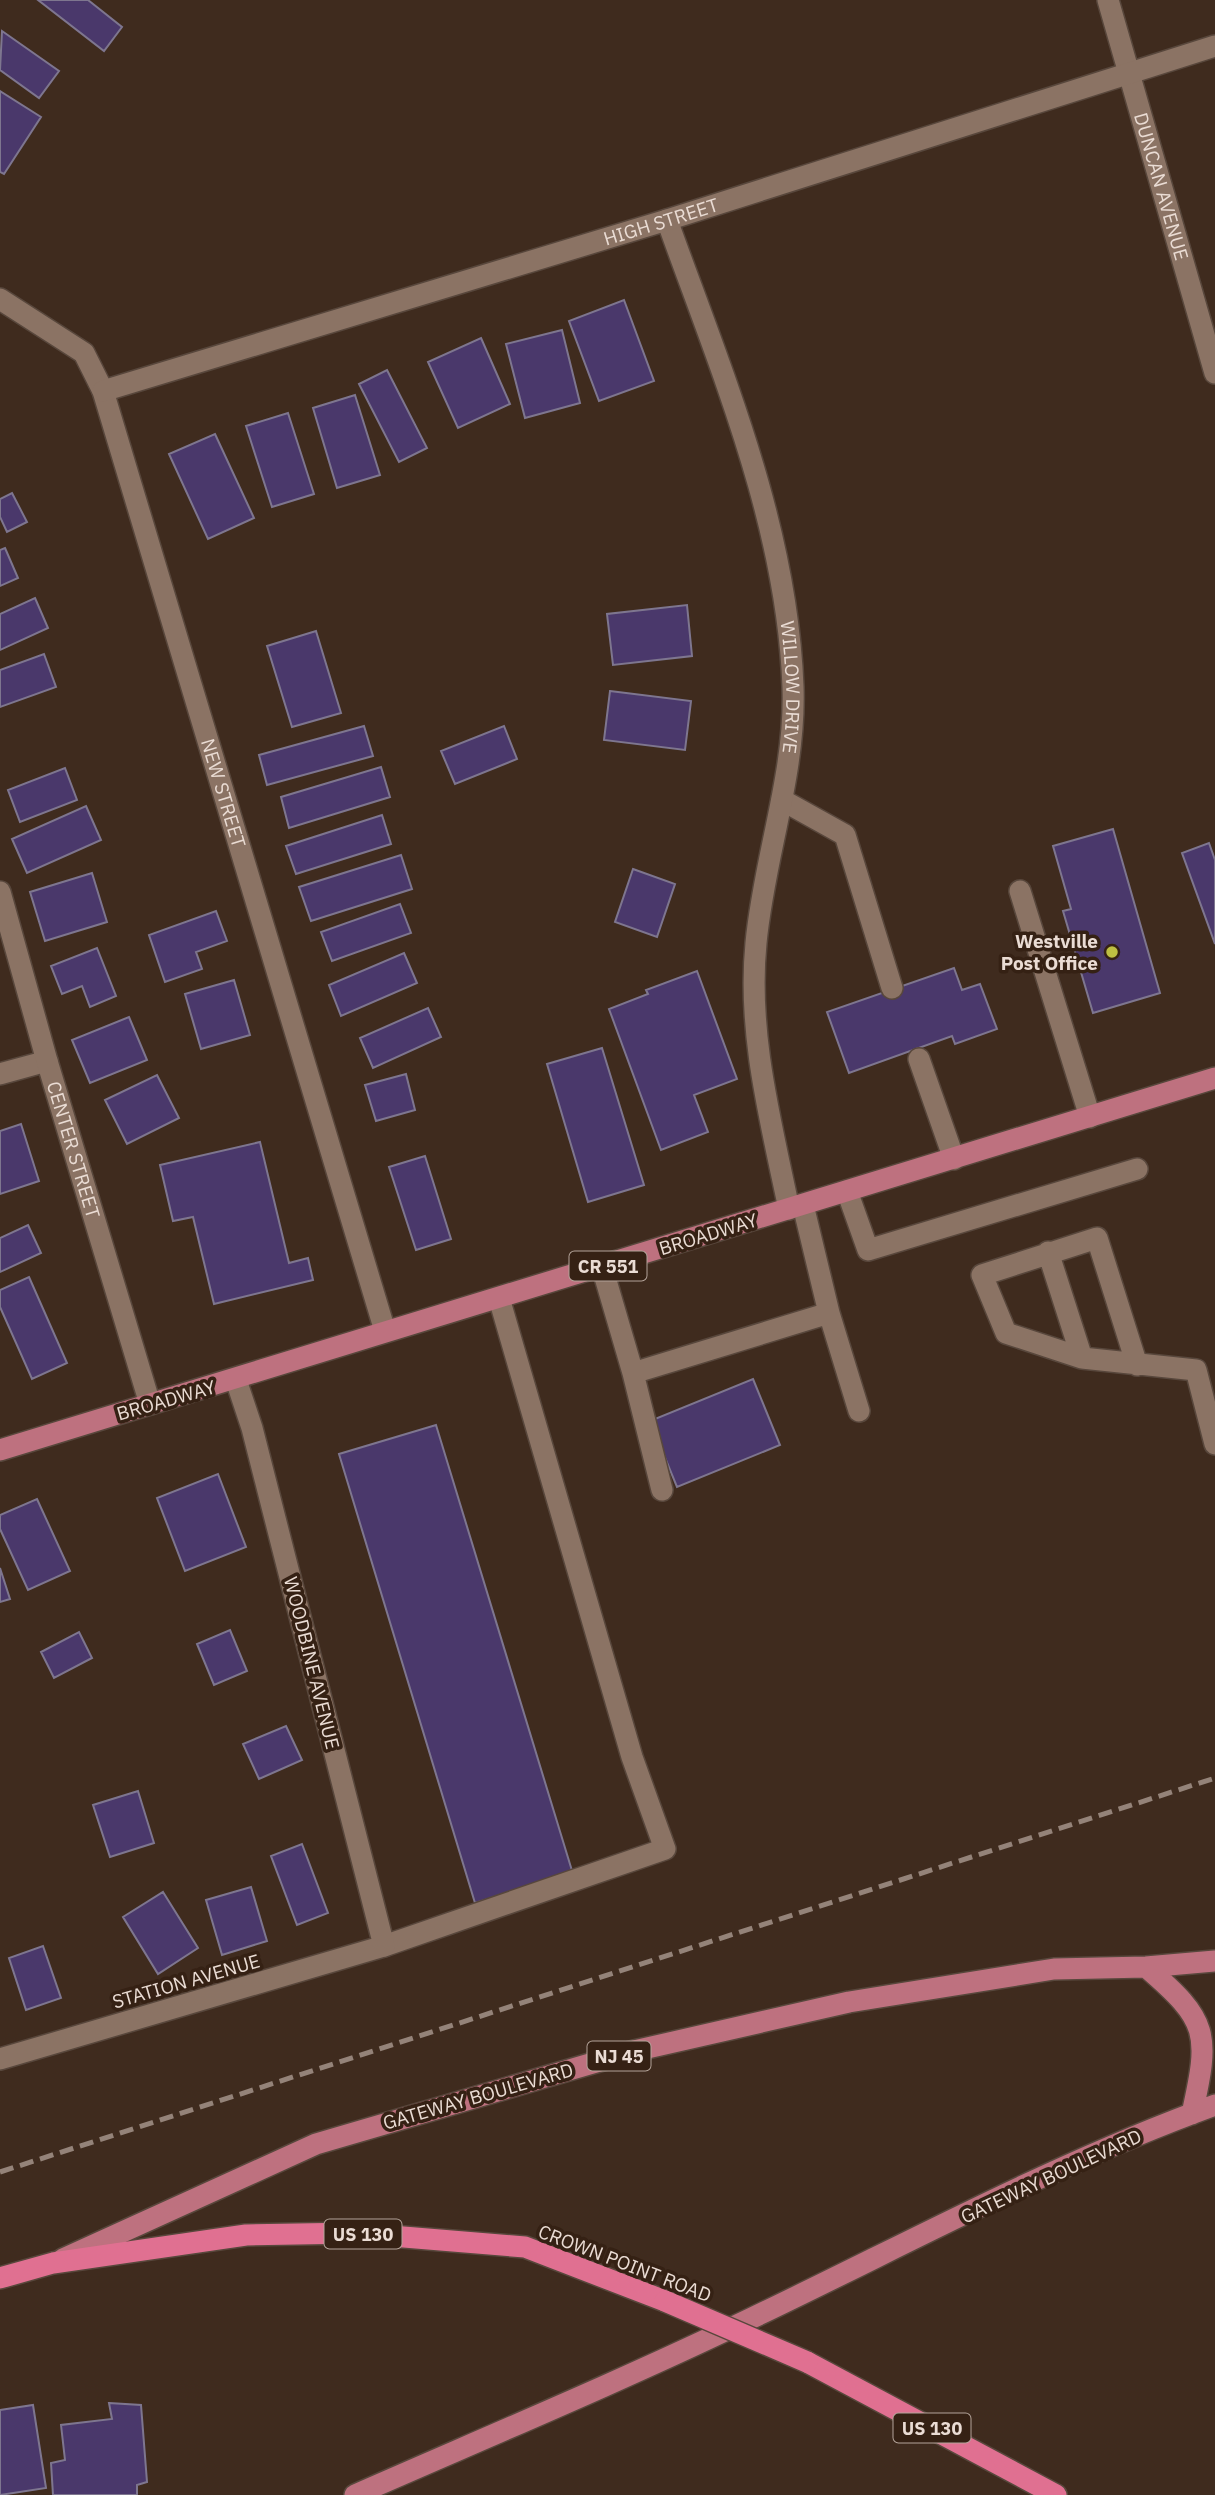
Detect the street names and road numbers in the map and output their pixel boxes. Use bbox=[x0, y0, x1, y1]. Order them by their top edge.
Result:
street label: DUNCAN AVENUE bbox=[1129, 110, 1194, 263]
street label: HIGH STREET bbox=[600, 192, 721, 251]
street label: WILLOW DRIVE bbox=[776, 619, 805, 755]
street label: NEW STREET bbox=[196, 735, 251, 851]
street label: CENTER STREET bbox=[42, 1078, 106, 1221]
street label: BROADWAY bbox=[656, 1207, 761, 1260]
road number: CR 551 bbox=[570, 1252, 646, 1280]
street label: BROADWAY bbox=[114, 1374, 219, 1426]
street label: WOODBINE AVENUE bbox=[279, 1574, 345, 1752]
street label: STATION AVENUE bbox=[109, 1948, 263, 2014]
road number: NJ 45 bbox=[588, 2042, 650, 2070]
street label: GATEWAY BOULEVARD bbox=[380, 2057, 576, 2135]
street label: GATEWAY BOULEVARD bbox=[957, 2124, 1145, 2228]
street label: CROWN POINT ROAD bbox=[535, 2219, 715, 2307]
road number: US 130 bbox=[324, 2220, 402, 2248]
road number: US 130 bbox=[894, 2414, 970, 2442]

